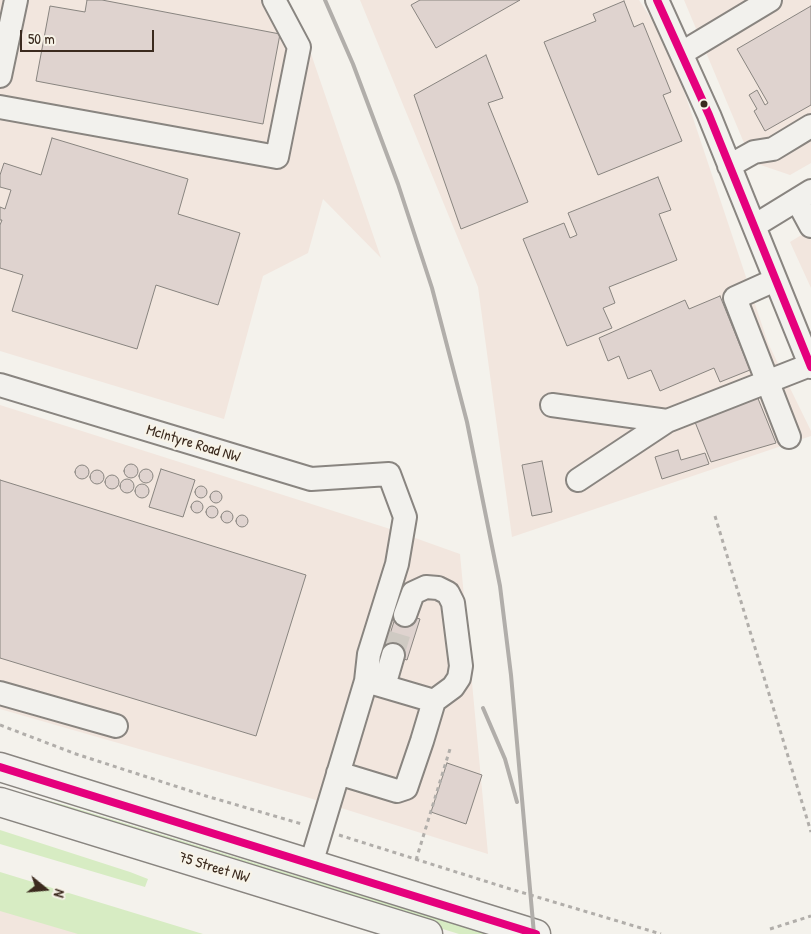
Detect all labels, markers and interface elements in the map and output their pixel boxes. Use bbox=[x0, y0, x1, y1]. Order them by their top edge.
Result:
scale bar bbox=[22, 20, 156, 52]
text: 50 m bbox=[28, 28, 55, 49]
unlabelled marker bbox=[699, 99, 709, 109]
street label: McIntyre Road NW bbox=[144, 421, 242, 467]
street label: 75 Street NW bbox=[177, 849, 251, 887]
north arrow bbox=[20, 864, 70, 914]
text: N bbox=[50, 887, 70, 900]

